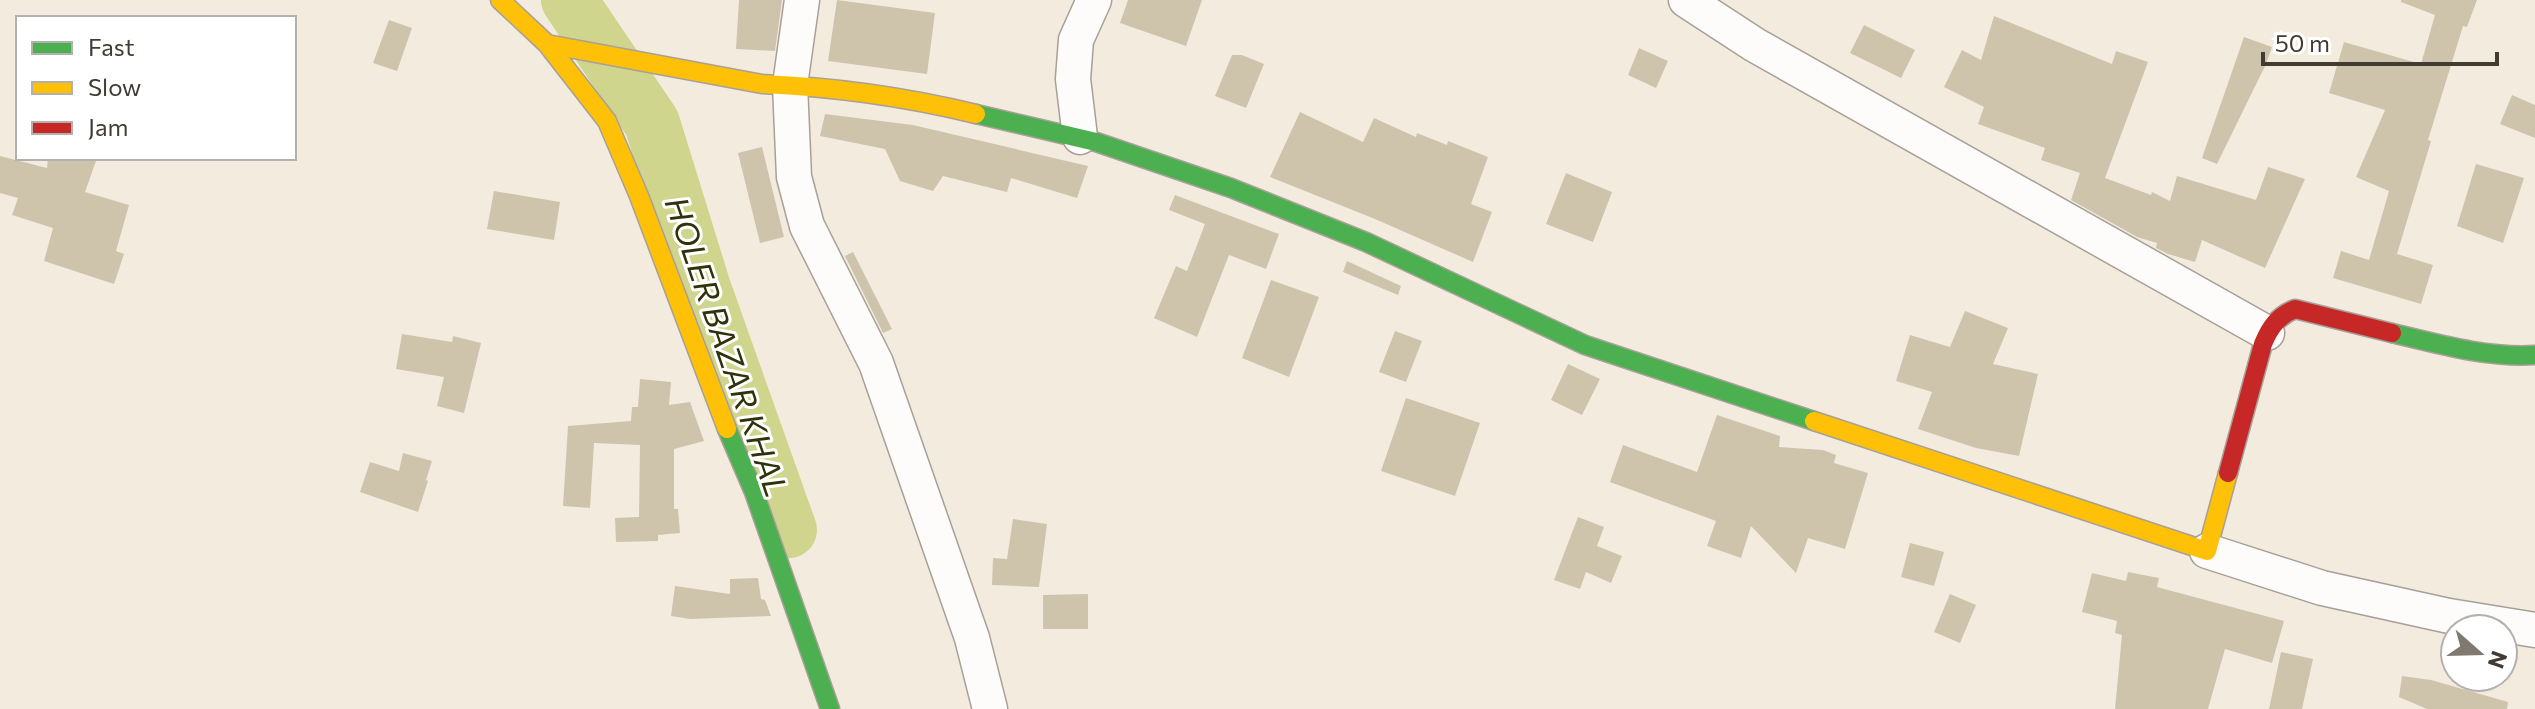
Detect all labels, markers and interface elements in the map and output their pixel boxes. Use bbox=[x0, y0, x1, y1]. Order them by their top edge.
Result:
legend bbox=[16, 16, 296, 160]
scale bar bbox=[2263, 16, 2497, 66]
text: 50 m bbox=[2275, 28, 2330, 57]
text: Fast bbox=[88, 32, 135, 61]
text: Slow bbox=[88, 72, 141, 101]
text: Jam bbox=[88, 112, 128, 141]
water label: HOLER BAZAR KHAL bbox=[658, 191, 798, 502]
north arrow bbox=[2439, 613, 2519, 693]
text: N bbox=[2483, 648, 2514, 672]

